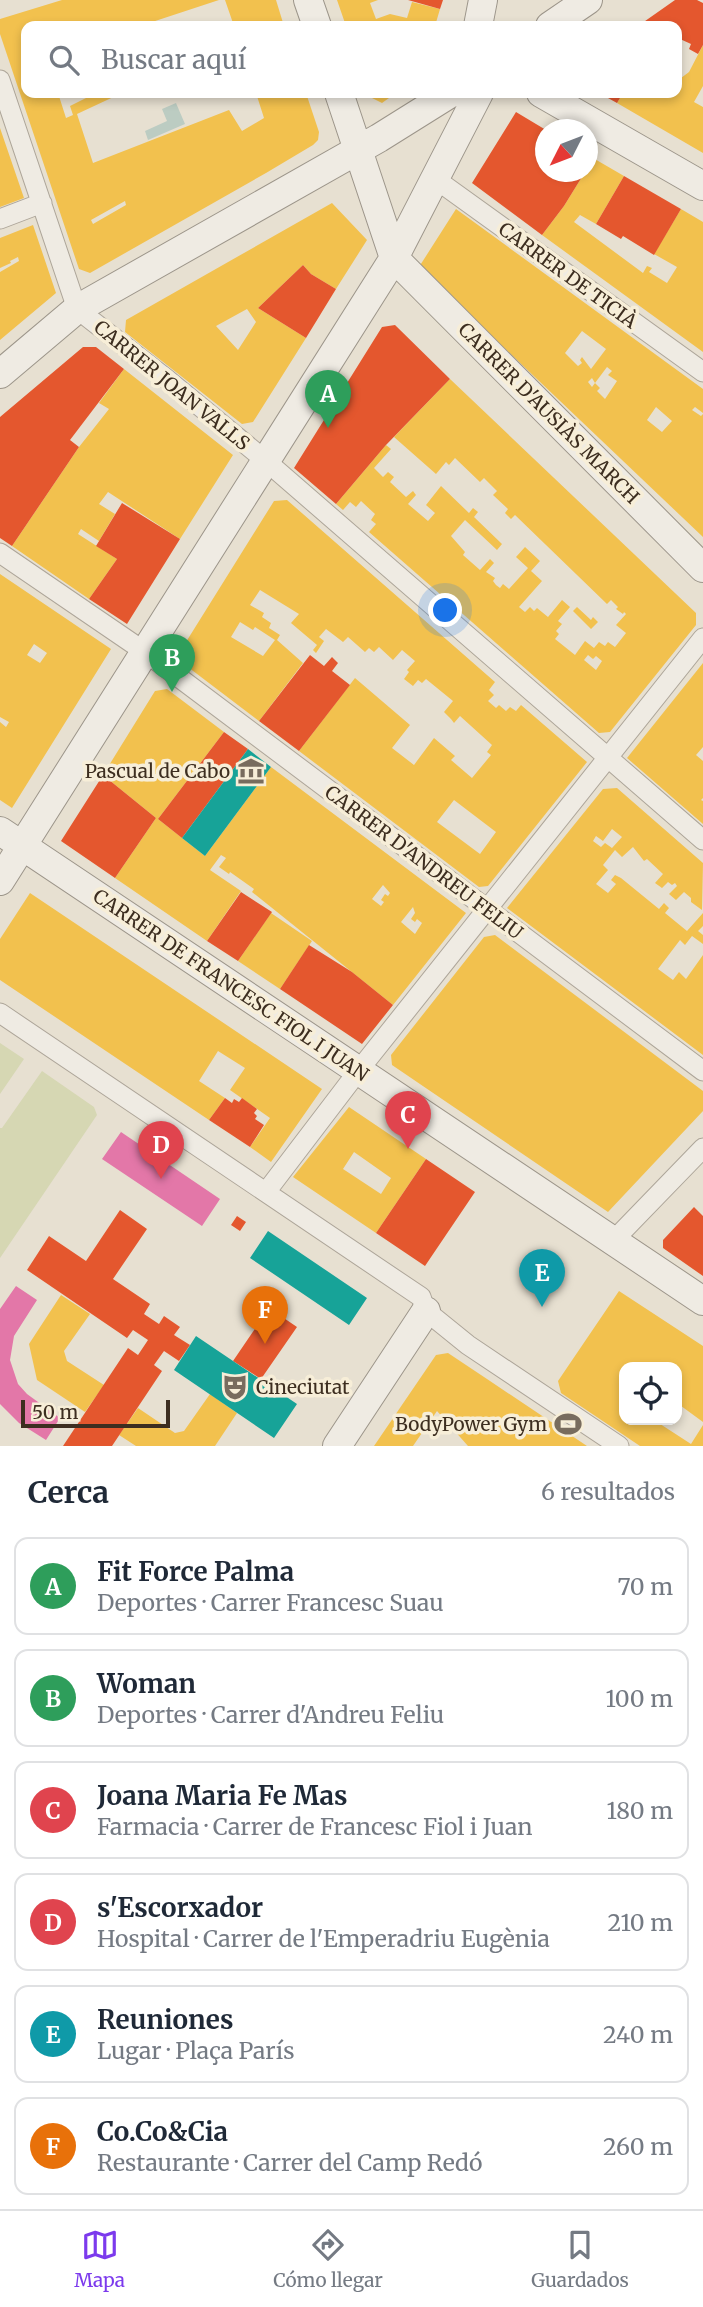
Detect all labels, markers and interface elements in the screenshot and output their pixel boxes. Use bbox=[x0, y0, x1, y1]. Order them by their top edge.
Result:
search box bbox=[21, 21, 682, 98]
icon: search bbox=[45, 41, 83, 79]
text: Buscar aquí bbox=[101, 43, 246, 76]
north arrow bbox=[535, 119, 598, 182]
street label: CARRER DE TICIÀ bbox=[494, 217, 642, 334]
street label: CARRER JOAN VALLS bbox=[89, 315, 255, 455]
street label: CARRER D'AUSIÀS MARCH bbox=[453, 317, 645, 509]
pin: A bbox=[305, 370, 351, 428]
your location bbox=[428, 593, 462, 627]
pin: B bbox=[149, 634, 195, 692]
museum icon: Pascual de Cabo bbox=[236, 756, 266, 786]
place label: Pascual de Cabo bbox=[85, 759, 230, 783]
street label: CARRER D'ANDREU FELIU bbox=[320, 780, 528, 944]
street label: CARRER DE FRANCESC FIOL I JUAN bbox=[89, 884, 374, 1087]
pin: C bbox=[385, 1091, 431, 1149]
pin: D bbox=[138, 1121, 184, 1179]
pin: E bbox=[519, 1249, 565, 1307]
pin: F bbox=[242, 1286, 288, 1344]
map controls bbox=[619, 1362, 682, 1425]
button: locate bbox=[619, 1362, 682, 1425]
theatre icon: Cineciutat bbox=[220, 1372, 250, 1402]
place label: Cineciutat bbox=[256, 1375, 350, 1399]
scale bar bbox=[21, 1397, 170, 1429]
text: 50 m bbox=[32, 1400, 78, 1424]
sports icon: BodyPower Gym bbox=[553, 1409, 583, 1439]
place label: BodyPower Gym bbox=[395, 1412, 547, 1436]
text: Cerca bbox=[28, 1473, 109, 1511]
text: 6 resultados bbox=[541, 1477, 675, 1506]
text: Fit Force Palma bbox=[97, 1555, 294, 1588]
text: A bbox=[45, 1572, 61, 1601]
text: 70 m bbox=[617, 1572, 673, 1601]
text: Deportes · Carrer Francesc Suau bbox=[97, 1588, 444, 1617]
text: Woman bbox=[97, 1667, 196, 1700]
text: B bbox=[45, 1684, 61, 1713]
text: 100 m bbox=[605, 1684, 673, 1713]
text: Deportes · Carrer d'Andreu Feliu bbox=[97, 1700, 444, 1729]
text: Joana Maria Fe Mas bbox=[97, 1779, 348, 1812]
text: C bbox=[45, 1796, 61, 1825]
text: 180 m bbox=[607, 1796, 673, 1825]
text: Farmacia · Carrer de Francesc Fiol i Juan bbox=[97, 1812, 532, 1841]
text: s'Escorxador bbox=[97, 1891, 263, 1924]
text: D bbox=[44, 1908, 62, 1937]
text: 210 m bbox=[608, 1908, 673, 1937]
text: Hospital · Carrer de l'Emperadriu Eugènia bbox=[97, 1924, 550, 1953]
text: Reuniones bbox=[97, 2003, 233, 2036]
text: E bbox=[45, 2020, 61, 2049]
text: 240 m bbox=[603, 2020, 673, 2049]
text: Lugar · Plaça París bbox=[97, 2036, 294, 2065]
text: Co.Co&Cia bbox=[97, 2115, 228, 2148]
text: F bbox=[46, 2132, 60, 2161]
text: 260 m bbox=[603, 2132, 673, 2161]
text: Restaurante · Carrer del Camp Redó bbox=[97, 2148, 482, 2177]
tab: Mapa bbox=[74, 2226, 125, 2292]
tab: Cómo llegar bbox=[273, 2226, 383, 2292]
tab: Guardados bbox=[531, 2226, 629, 2292]

